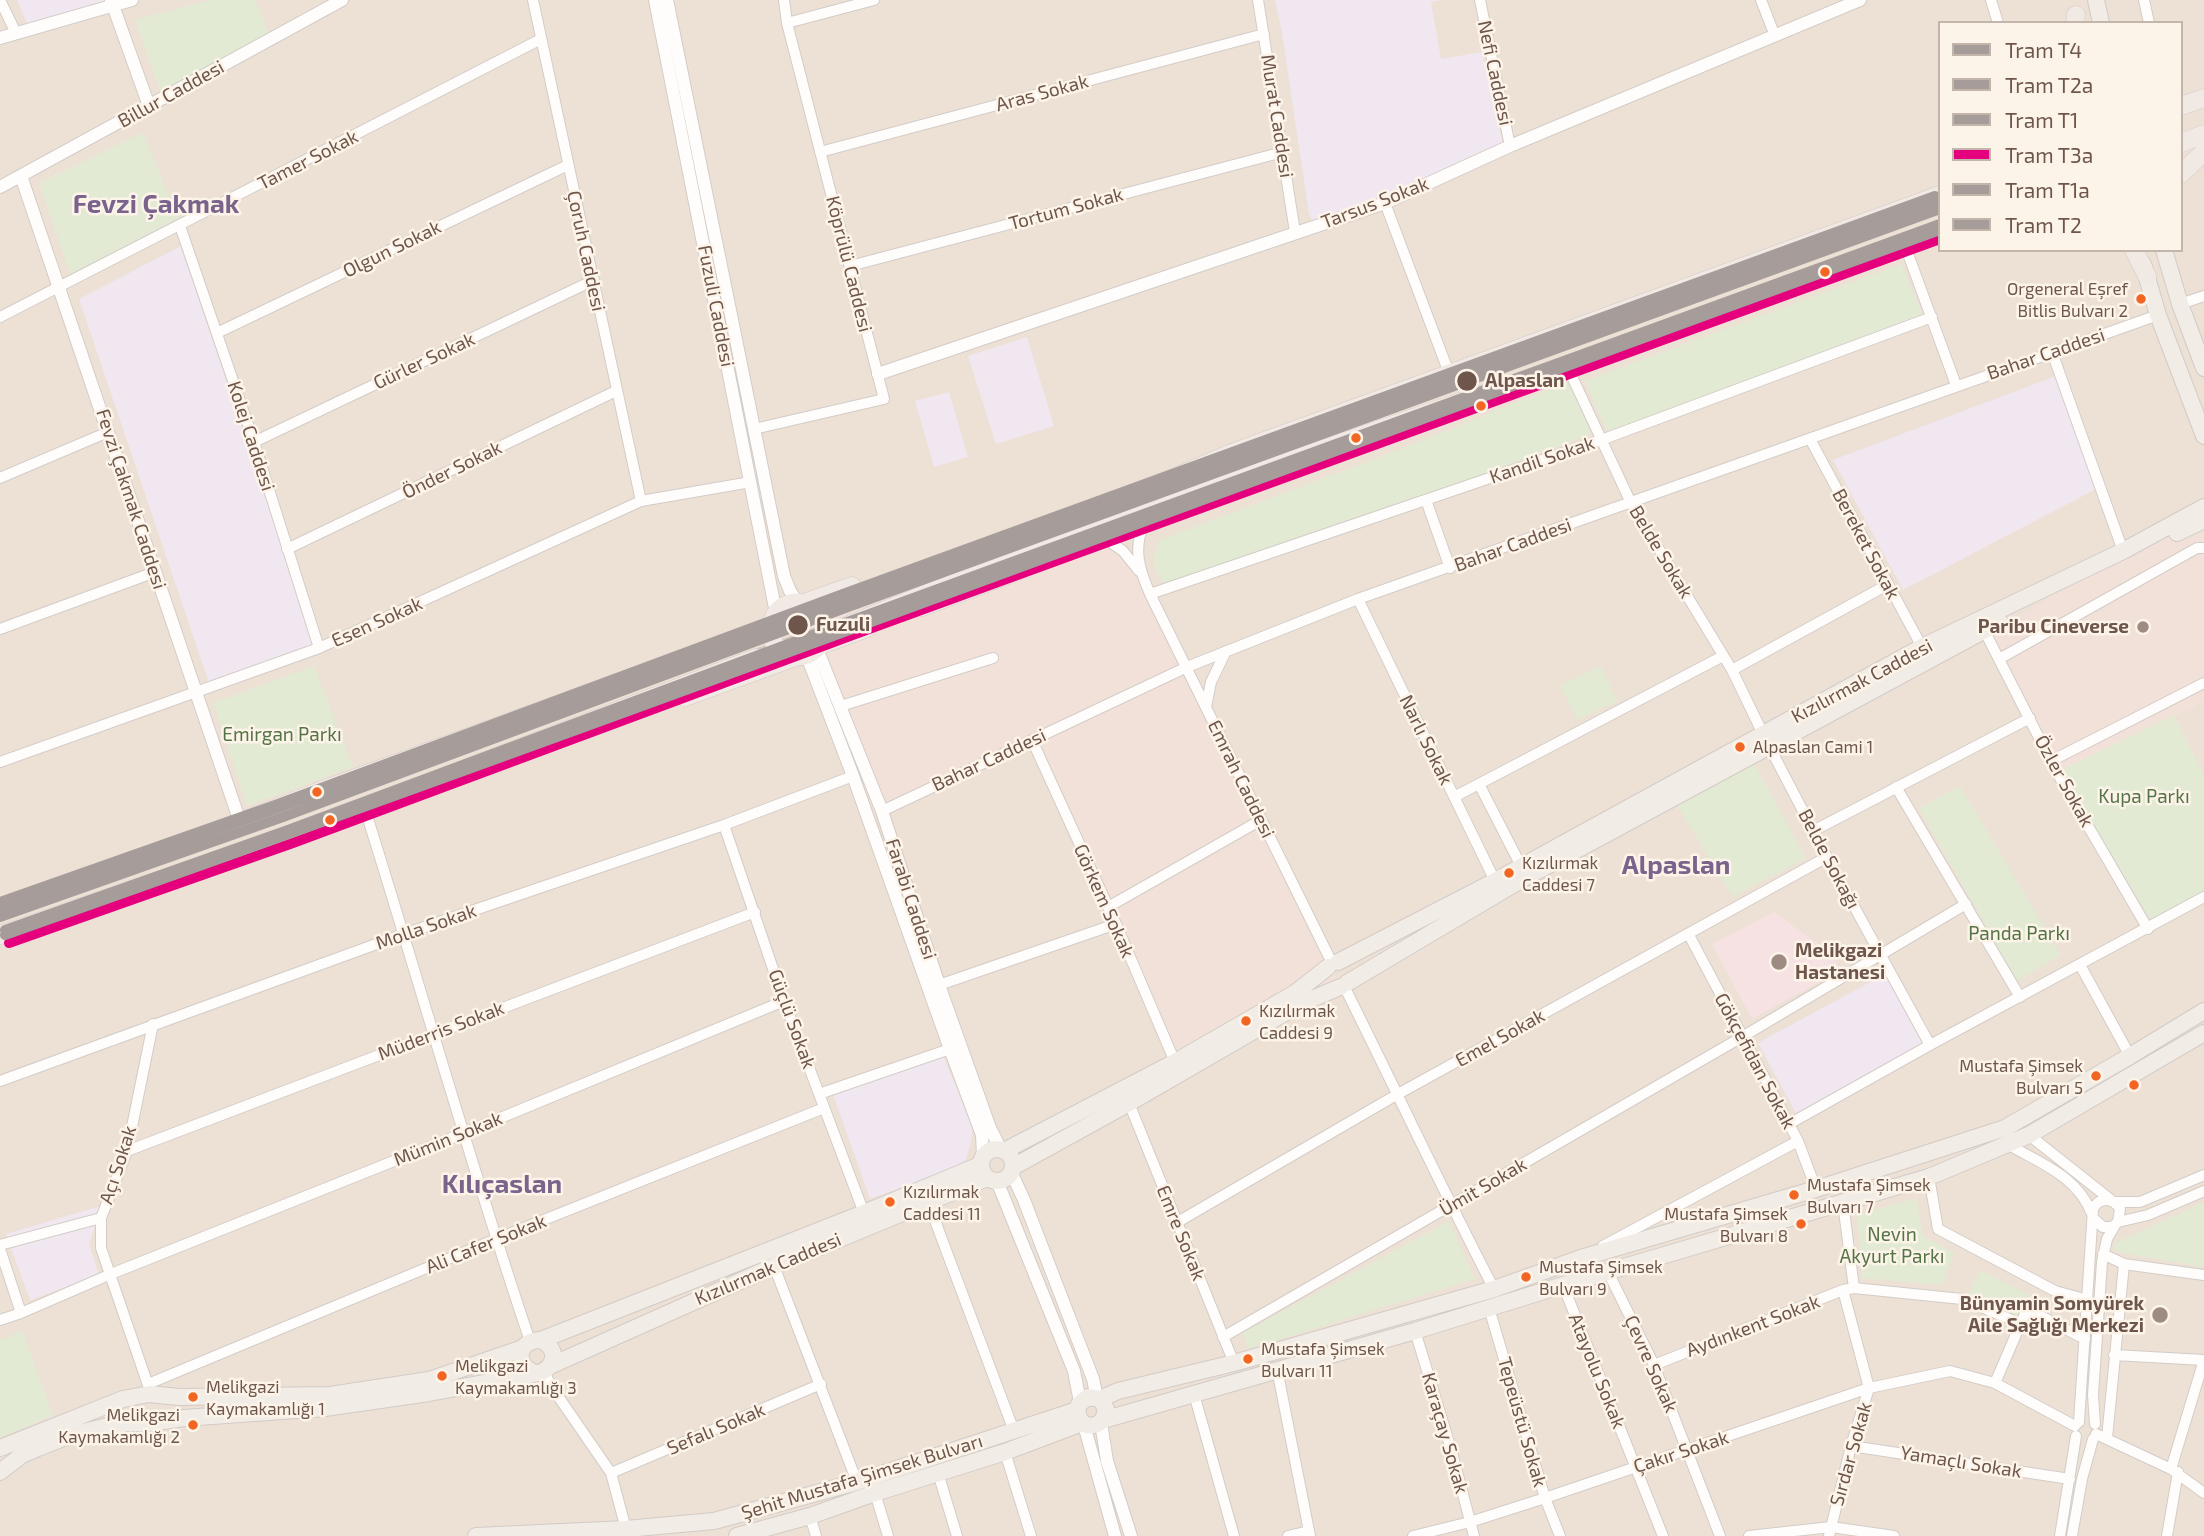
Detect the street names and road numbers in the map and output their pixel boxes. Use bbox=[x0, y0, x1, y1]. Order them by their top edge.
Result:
street label: Nefi Caddesi bbox=[1473, 18, 1517, 128]
street label: Murat Caddesi bbox=[1256, 53, 1298, 179]
street label: Billur Caddesi bbox=[114, 55, 228, 133]
street label: Aras Sokak bbox=[993, 70, 1091, 116]
street label: Tamer Sokak bbox=[254, 125, 362, 195]
street label: Tarsus Sokak bbox=[1318, 172, 1432, 234]
street label: Tortum Sokak bbox=[1006, 183, 1126, 235]
street label: Çoruh Caddesi bbox=[562, 188, 610, 314]
street label: Köprülü Caddesi bbox=[821, 194, 877, 334]
street label: Olgun Sokak bbox=[339, 215, 445, 283]
street label: Fuzuli Caddesi bbox=[693, 243, 739, 369]
street label: Bahar Caddesi bbox=[1984, 323, 2108, 385]
street label: Gürler Sokak bbox=[370, 328, 478, 394]
street label: Kolej Caddesi bbox=[223, 378, 279, 494]
street label: Fevzi Çakmak Caddesi bbox=[91, 406, 171, 592]
street label: Kandil Sokak bbox=[1487, 431, 1597, 489]
street label: Önder Sokak bbox=[399, 436, 505, 504]
street label: Bereket Sokak bbox=[1827, 485, 1905, 603]
street label: Belde Sokak bbox=[1624, 501, 1698, 603]
street label: Bahar Caddesi bbox=[1451, 513, 1575, 577]
street label: Esen Sokak bbox=[328, 592, 426, 652]
street label: Kızılırmak Caddesi bbox=[1787, 634, 1937, 728]
street label: Narlı Sokak bbox=[1394, 691, 1458, 789]
street label: Emrah Caddesi bbox=[1203, 716, 1279, 842]
street label: Bahar Caddesi bbox=[928, 724, 1050, 796]
street label: Özler Sokak bbox=[2029, 731, 2099, 831]
street label: Belde Sokağı bbox=[1793, 805, 1865, 913]
street label: Farabi Caddesi bbox=[881, 836, 941, 962]
street label: Görkem Sokak bbox=[1069, 841, 1139, 961]
street label: Molla Sokak bbox=[373, 899, 479, 955]
street label: Güçlü Sokak bbox=[764, 966, 820, 1072]
street label: Gökçefidan Sokak bbox=[1710, 989, 1800, 1133]
street label: Müderris Sokak bbox=[375, 996, 507, 1066]
street label: Emel Sokak bbox=[1451, 1004, 1549, 1072]
street label: Mümin Sokak bbox=[390, 1107, 506, 1171]
street label: Açı Sokak bbox=[95, 1123, 141, 1207]
street label: Ümit Sokak bbox=[1435, 1153, 1531, 1221]
street label: Emre Sokak bbox=[1152, 1182, 1210, 1284]
street label: Ali Cafer Sokak bbox=[422, 1209, 550, 1279]
street label: Kızılırmak Caddesi bbox=[691, 1228, 845, 1310]
street label: Aydınkent Sokak bbox=[1683, 1290, 1823, 1362]
street label: Atayolu Sokak bbox=[1564, 1310, 1630, 1432]
street label: Çevre Sokak bbox=[1619, 1312, 1683, 1416]
street label: Tepeüstü Sokak bbox=[1493, 1354, 1551, 1490]
street label: Karaçay Sokak bbox=[1417, 1370, 1473, 1496]
street label: Sefalı Sokak bbox=[664, 1398, 768, 1460]
street label: Sırdar Sokak bbox=[1825, 1399, 1877, 1509]
street label: Çakır Sokak bbox=[1631, 1426, 1731, 1478]
street label: Şehit Mustafa Şimsek Bulvarı bbox=[739, 1429, 985, 1525]
street label: Yamaçlı Sokak bbox=[1899, 1441, 2023, 1483]

